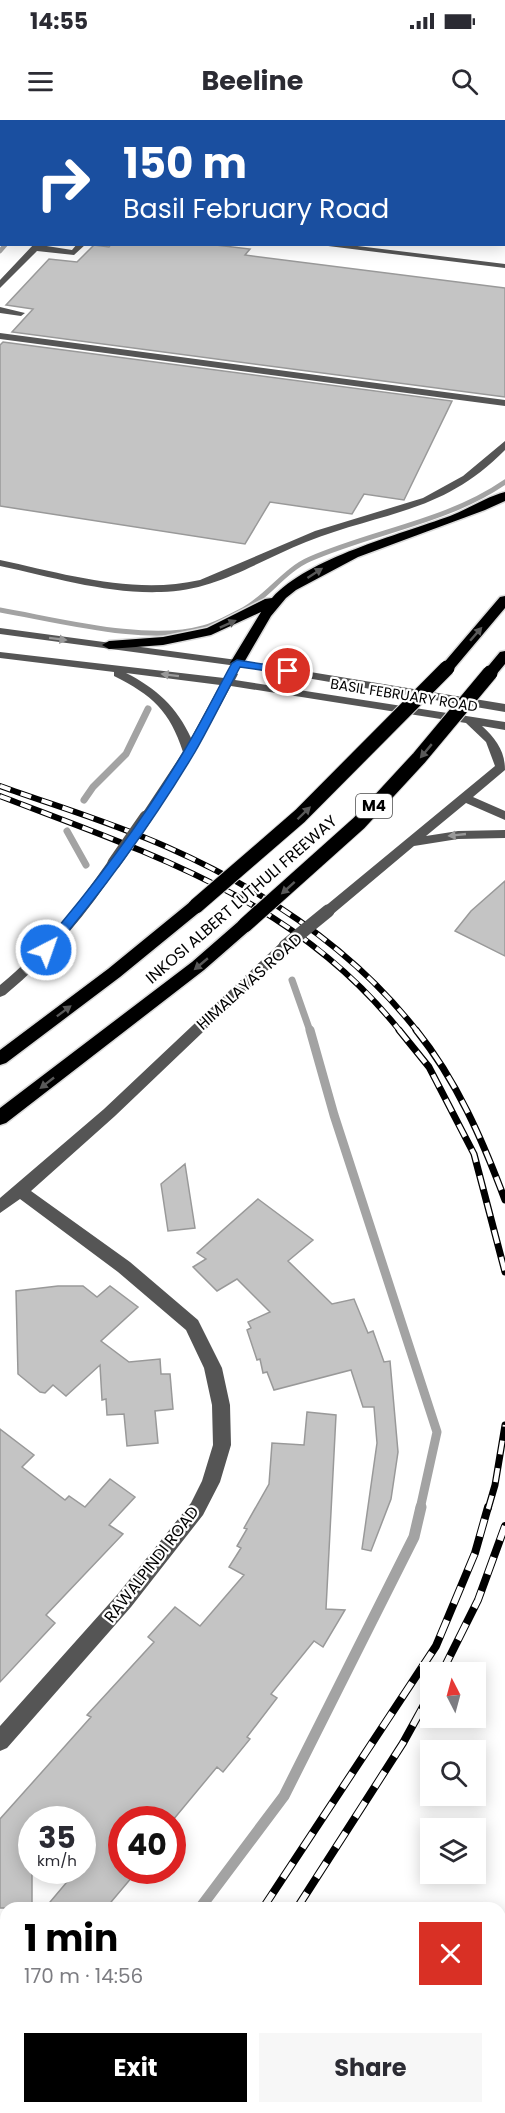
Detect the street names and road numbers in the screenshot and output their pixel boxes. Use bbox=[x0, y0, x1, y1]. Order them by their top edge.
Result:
street label: BASIL FEBRUARY ROAD bbox=[329, 673, 479, 717]
road number: M4 bbox=[356, 794, 392, 818]
street label: INKOSI ALBERT LUTHULI FREEWAY bbox=[141, 809, 342, 989]
street label: HIMALAYAS ROAD bbox=[191, 928, 307, 1035]
street label: RAWALPINDI ROAD bbox=[99, 1501, 204, 1627]

